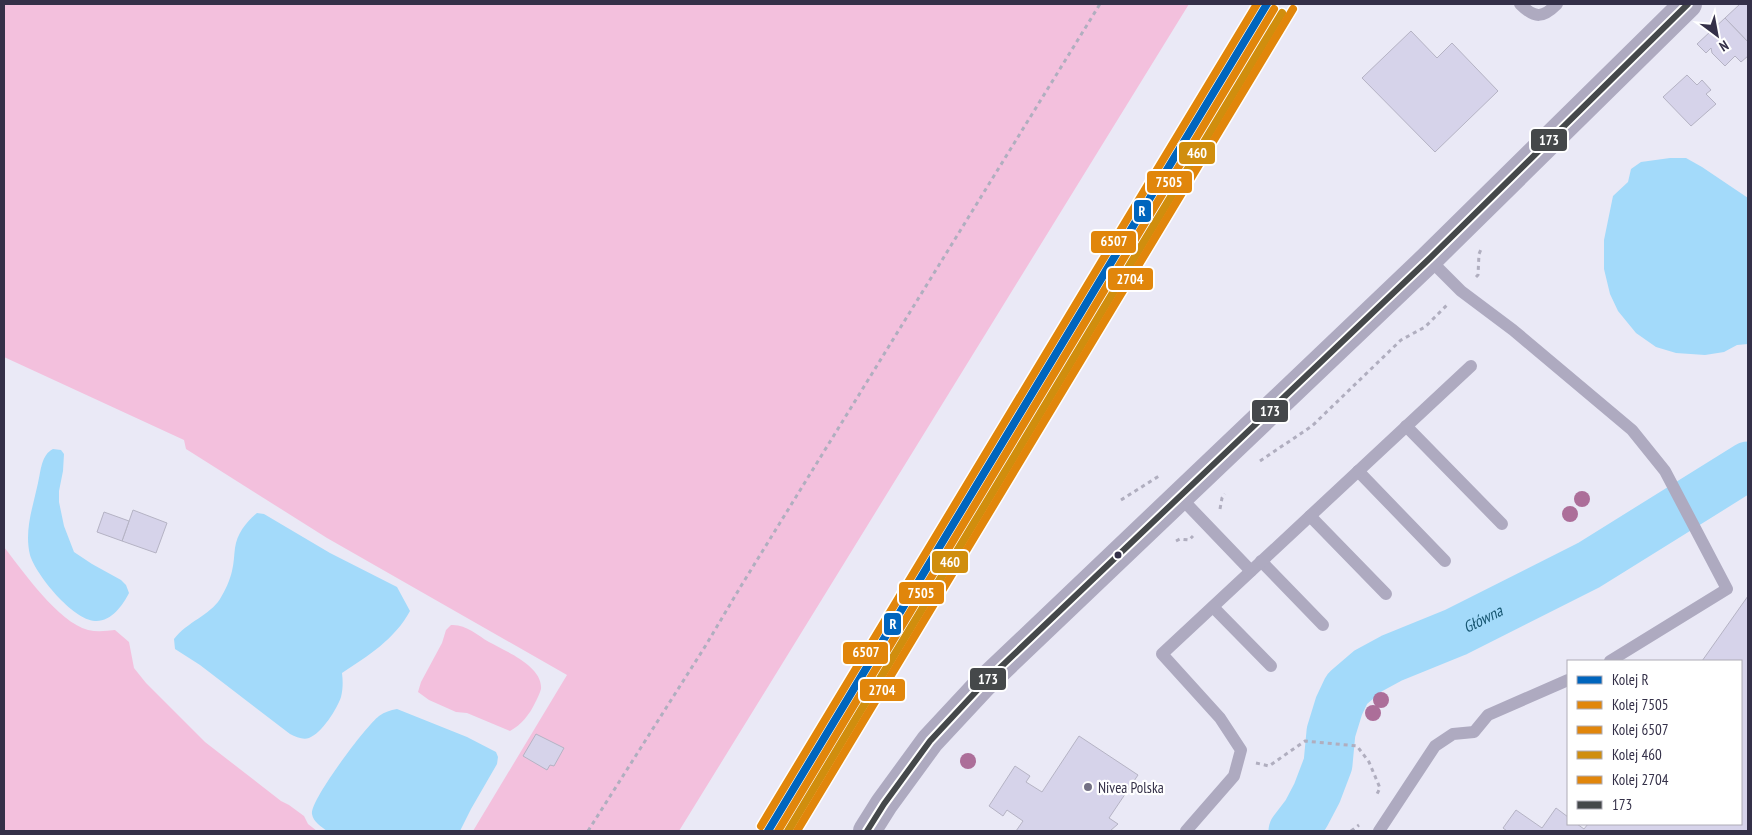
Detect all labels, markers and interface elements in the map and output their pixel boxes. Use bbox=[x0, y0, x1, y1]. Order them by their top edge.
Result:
north arrow bbox=[1692, 10, 1742, 60]
text: N bbox=[1716, 36, 1732, 56]
line badge: 173 bbox=[1530, 128, 1568, 152]
text: 173 bbox=[1539, 131, 1559, 149]
line badge: 460 bbox=[1178, 141, 1216, 165]
text: 460 bbox=[1187, 144, 1207, 162]
line badge: 7505 bbox=[1146, 170, 1193, 194]
text: 7505 bbox=[1156, 173, 1182, 191]
line badge: R bbox=[1133, 199, 1152, 223]
text: R bbox=[1138, 202, 1146, 220]
line badge: 6507 bbox=[1090, 230, 1137, 254]
text: 6507 bbox=[1101, 232, 1128, 250]
line badge: 2704 bbox=[1107, 267, 1154, 291]
text: 2704 bbox=[1117, 270, 1144, 288]
line badge: 173 bbox=[1251, 399, 1289, 423]
text: 173 bbox=[1260, 402, 1280, 420]
line badge: 460 bbox=[931, 550, 969, 574]
unlabelled marker bbox=[1113, 550, 1123, 560]
text: 460 bbox=[940, 553, 960, 571]
line badge: 7505 bbox=[898, 581, 945, 605]
text: 7505 bbox=[908, 584, 934, 602]
water label: Główna bbox=[1460, 600, 1507, 637]
line badge: R bbox=[883, 612, 902, 636]
text: R bbox=[889, 615, 897, 633]
line badge: 6507 bbox=[842, 641, 889, 665]
text: 6507 bbox=[853, 643, 880, 661]
legend bbox=[1567, 660, 1742, 825]
line badge: 173 bbox=[969, 667, 1007, 691]
text: 173 bbox=[978, 670, 998, 688]
text: Kolej R bbox=[1612, 670, 1649, 689]
line badge: 2704 bbox=[859, 678, 906, 702]
text: 2704 bbox=[869, 681, 896, 699]
text: Kolej 7505 bbox=[1612, 695, 1668, 714]
text: Kolej 6507 bbox=[1612, 720, 1668, 739]
text: Kolej 460 bbox=[1612, 745, 1662, 764]
text: Kolej 2704 bbox=[1612, 770, 1669, 789]
place label: Nivea Polska bbox=[1098, 778, 1164, 797]
marker: Nivea Polska bbox=[1082, 781, 1094, 793]
text: 173 bbox=[1612, 795, 1632, 814]

